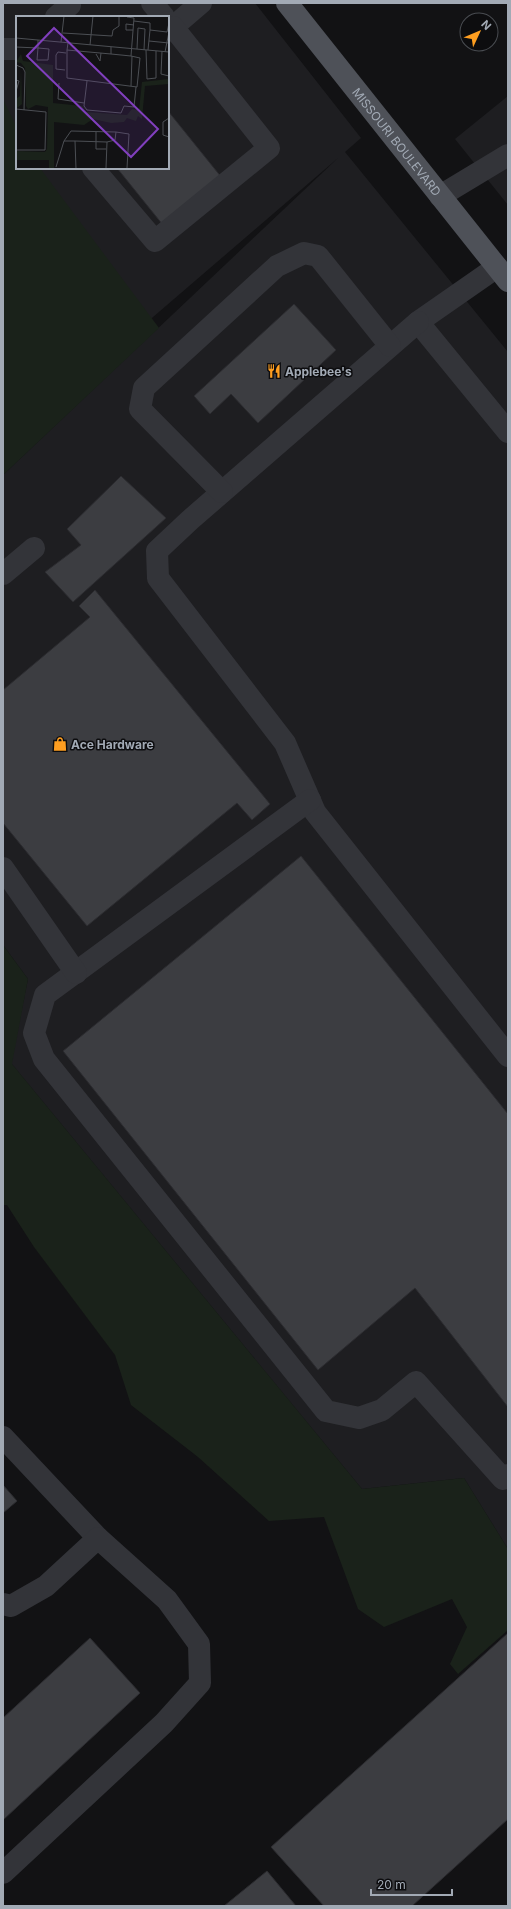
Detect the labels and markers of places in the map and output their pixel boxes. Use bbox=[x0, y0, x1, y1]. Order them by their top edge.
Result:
restaurant icon: Applebee's bbox=[266, 363, 282, 379]
place label: Applebee's bbox=[285, 364, 352, 379]
shop icon: Ace Hardware bbox=[52, 736, 68, 752]
place label: Ace Hardware bbox=[71, 737, 154, 752]

